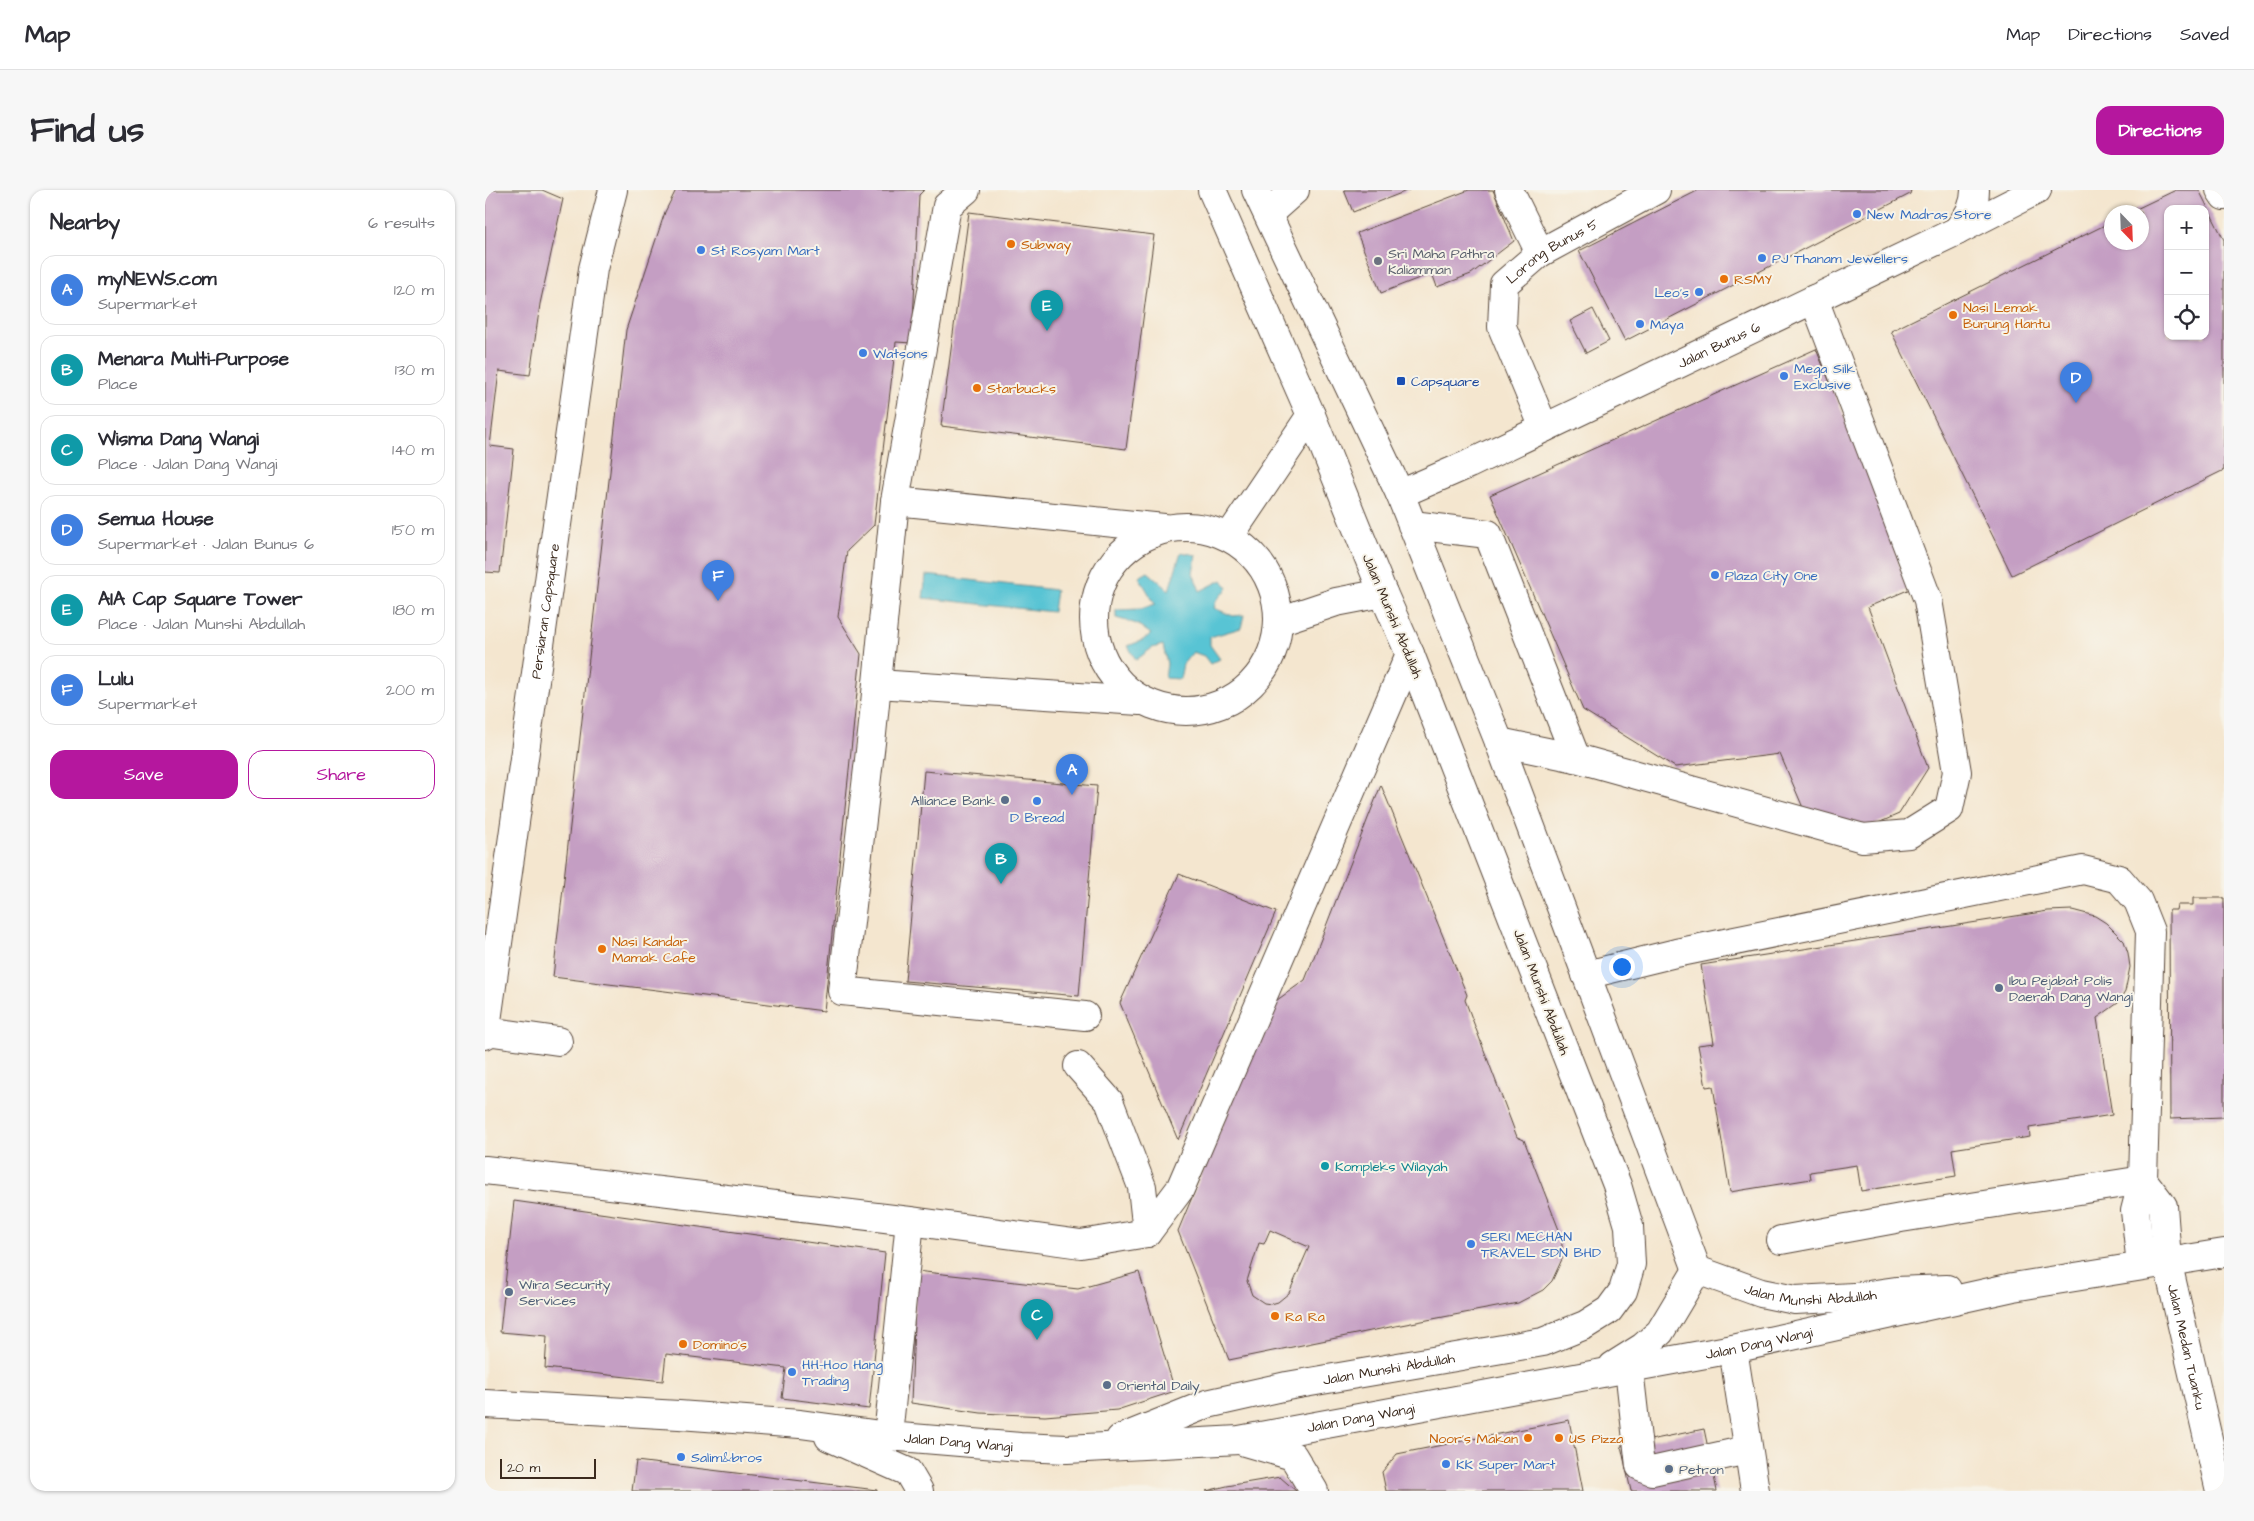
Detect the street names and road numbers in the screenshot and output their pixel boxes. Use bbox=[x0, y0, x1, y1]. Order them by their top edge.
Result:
street label: Lorong Bunus 5 bbox=[1502, 214, 1602, 289]
street label: Jalan Bunus 6 bbox=[1675, 317, 1764, 374]
street label: Persiaran Capsquare bbox=[526, 542, 565, 680]
street label: Jalan Munshi Abdullah bbox=[1357, 551, 1427, 682]
street label: Jalan Munshi Abdullah bbox=[1508, 926, 1574, 1058]
street label: Jalan Munshi Abdullah bbox=[1741, 1279, 1878, 1311]
street label: Jalan Medan Tuanku bbox=[2162, 1282, 2210, 1412]
street label: Jalan Dang Wangi bbox=[1704, 1323, 1815, 1365]
street label: Jalan Munshi Abdullah bbox=[1321, 1348, 1456, 1391]
street label: Jalan Dang Wangi bbox=[1305, 1399, 1416, 1438]
street label: Jalan Dang Wangi bbox=[903, 1428, 1013, 1457]

